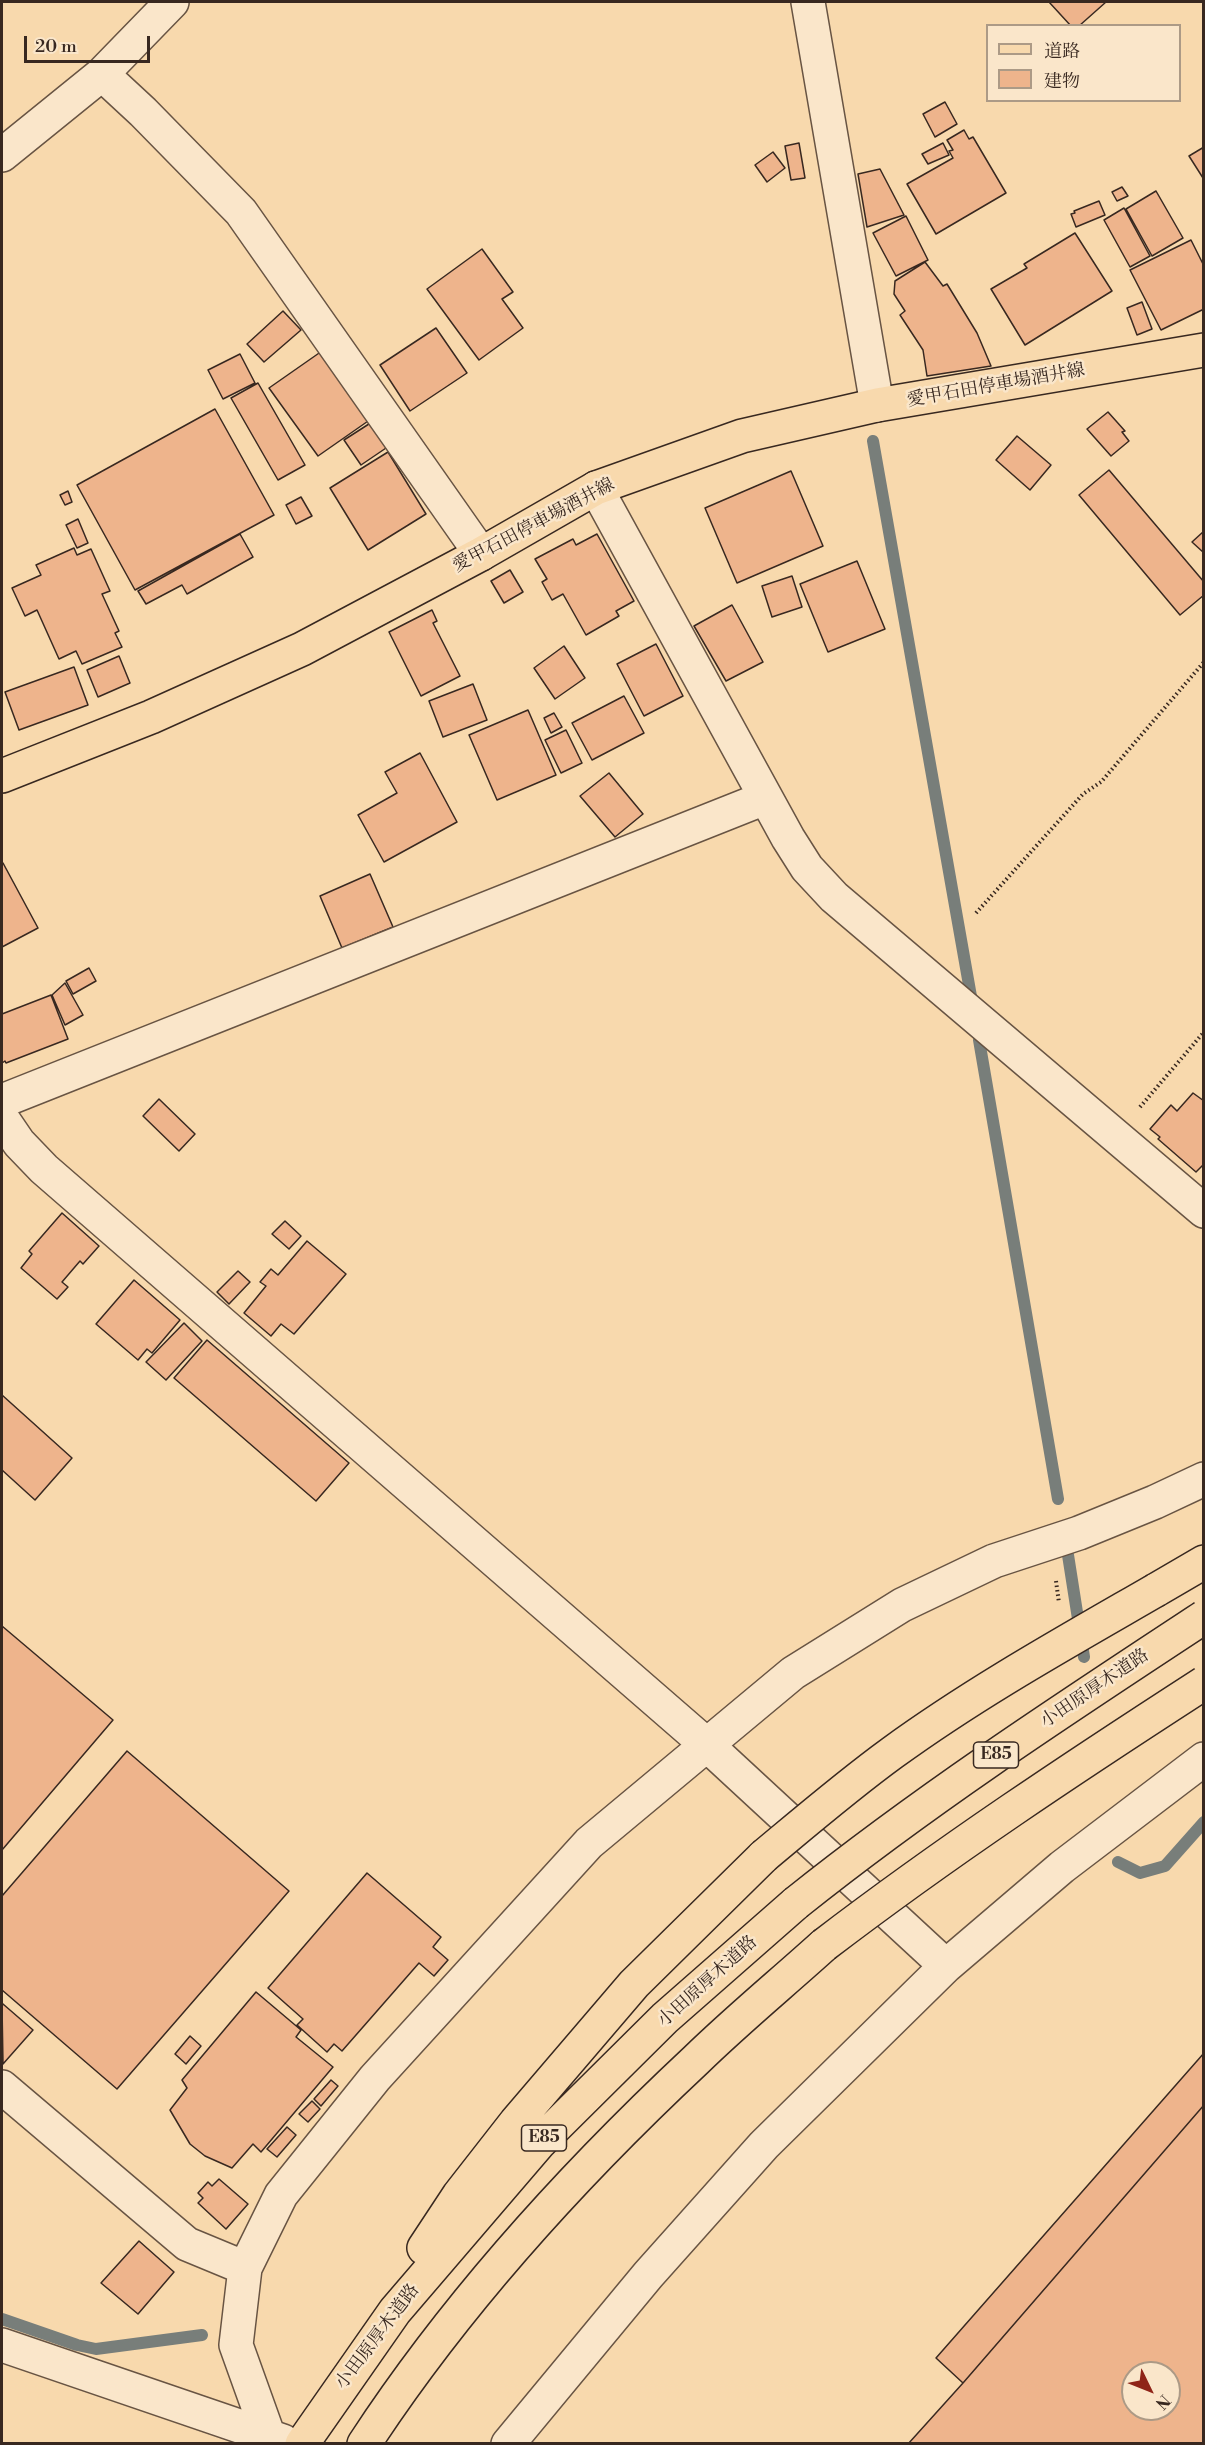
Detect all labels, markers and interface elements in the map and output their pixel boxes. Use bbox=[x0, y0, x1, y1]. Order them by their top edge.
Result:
scale bar bbox=[27, 24, 153, 62]
legend bbox=[986, 24, 1181, 102]
text: 20 m bbox=[35, 35, 77, 58]
text: 道路 bbox=[1044, 40, 1080, 63]
text: 建物 bbox=[1044, 70, 1080, 93]
street label: 愛甲石田停車場酒井線 bbox=[905, 360, 1087, 412]
street label: 愛甲石田停車場酒井線 bbox=[449, 474, 619, 578]
street label: 小田原厚木道路 bbox=[1037, 1645, 1153, 1733]
road number: E85 bbox=[974, 1742, 1018, 1768]
street label: 小田原厚木道路 bbox=[654, 1932, 762, 2032]
road number: E85 bbox=[522, 2125, 566, 2151]
street label: 小田原厚木道路 bbox=[331, 2280, 425, 2394]
north arrow bbox=[1121, 2361, 1181, 2421]
text: N bbox=[1151, 2390, 1174, 2413]

